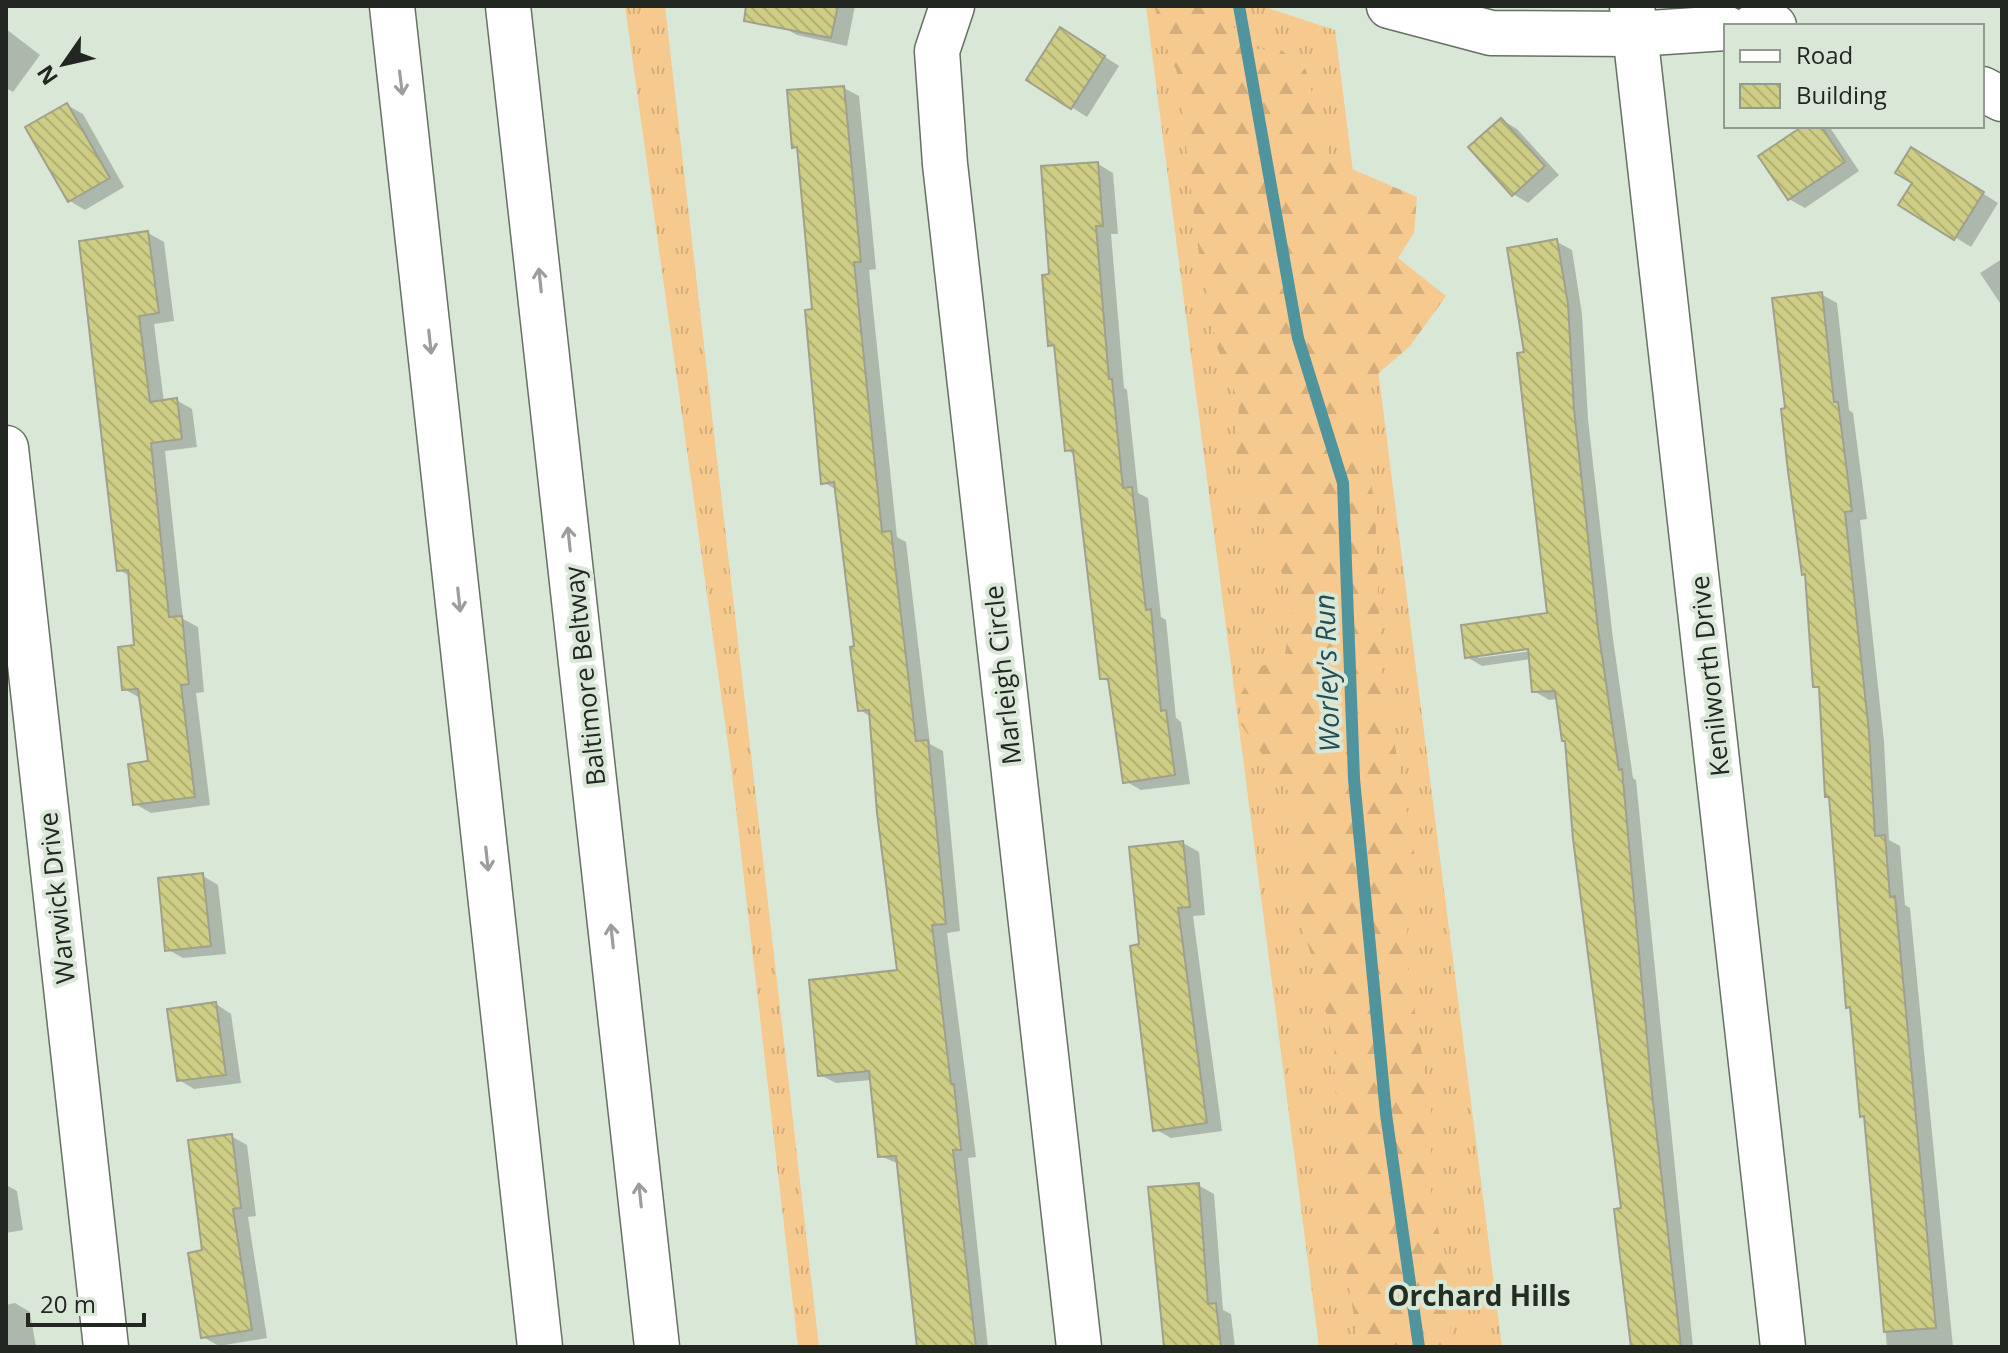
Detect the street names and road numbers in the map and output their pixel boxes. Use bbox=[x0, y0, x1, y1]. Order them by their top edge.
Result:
street label: Baltimore Beltway bbox=[554, 564, 613, 787]
street label: Kenilworth Drive bbox=[1681, 574, 1737, 778]
street label: Marleigh Circle bbox=[975, 584, 1029, 766]
street label: Warwick Drive bbox=[29, 810, 83, 986]

